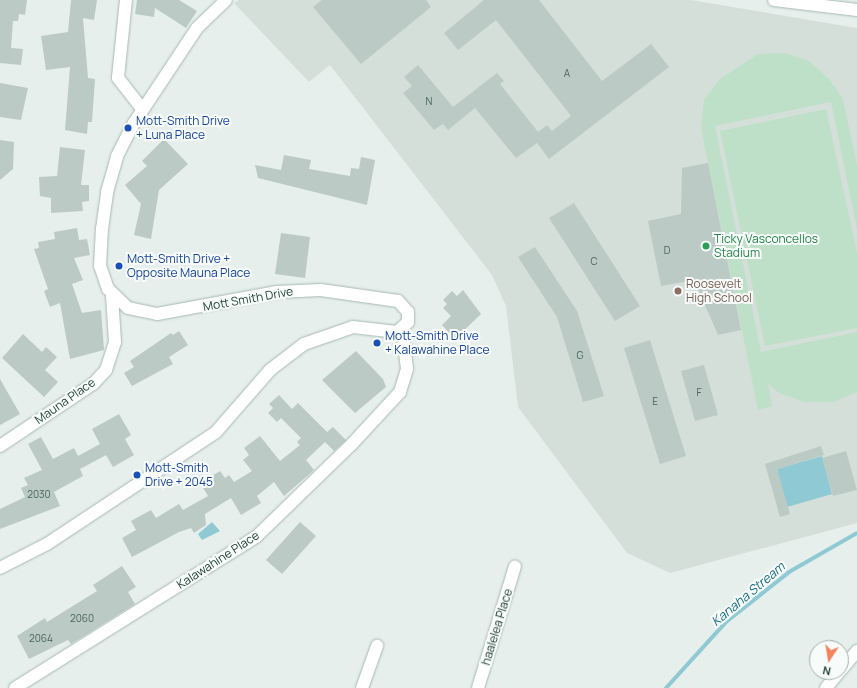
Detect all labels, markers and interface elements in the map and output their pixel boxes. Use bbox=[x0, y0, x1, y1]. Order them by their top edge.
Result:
house number: A bbox=[564, 68, 570, 80]
house number: N bbox=[426, 96, 432, 108]
place label: Mott-Smith Drive + Luna Place bbox=[136, 114, 230, 142]
marker: Mott-Smith Drive + Luna Place bbox=[123, 123, 133, 133]
place label: Ticky Vasconcellos Stadium bbox=[714, 232, 818, 260]
marker: Ticky Vasconcellos Stadium bbox=[701, 241, 711, 251]
house number: D bbox=[664, 245, 670, 257]
place label: Mott-Smith Drive + Opposite Mauna Place bbox=[127, 252, 250, 280]
house number: C bbox=[590, 256, 598, 268]
marker: Mott-Smith Drive + Opposite Mauna Place bbox=[114, 261, 124, 271]
place label: Roosevelt High School bbox=[686, 277, 752, 305]
street label: Mott Smith Drive bbox=[202, 284, 294, 314]
marker: Roosevelt High School bbox=[673, 286, 683, 296]
place label: Mott-Smith Drive + Kalawahine Place bbox=[385, 329, 489, 357]
marker: Mott-Smith Drive + Kalawahine Place bbox=[372, 338, 382, 348]
house number: G bbox=[576, 350, 584, 362]
street label: Mauna Place bbox=[32, 375, 98, 427]
house number: F bbox=[696, 387, 702, 399]
house number: E bbox=[652, 396, 658, 408]
place label: Mott-Smith Drive + 2045 bbox=[145, 461, 213, 489]
marker: Mott-Smith Drive + 2045 bbox=[132, 470, 142, 480]
house number: 2030 bbox=[27, 489, 51, 501]
street label: Kalawahine Place bbox=[174, 528, 262, 592]
water label: Kanaha Stream bbox=[708, 559, 788, 629]
street label: haalelea Place bbox=[479, 587, 515, 667]
house number: 2060 bbox=[70, 613, 94, 625]
house number: 2064 bbox=[29, 633, 53, 645]
north arrow bbox=[809, 640, 849, 680]
text: N bbox=[821, 663, 832, 679]

